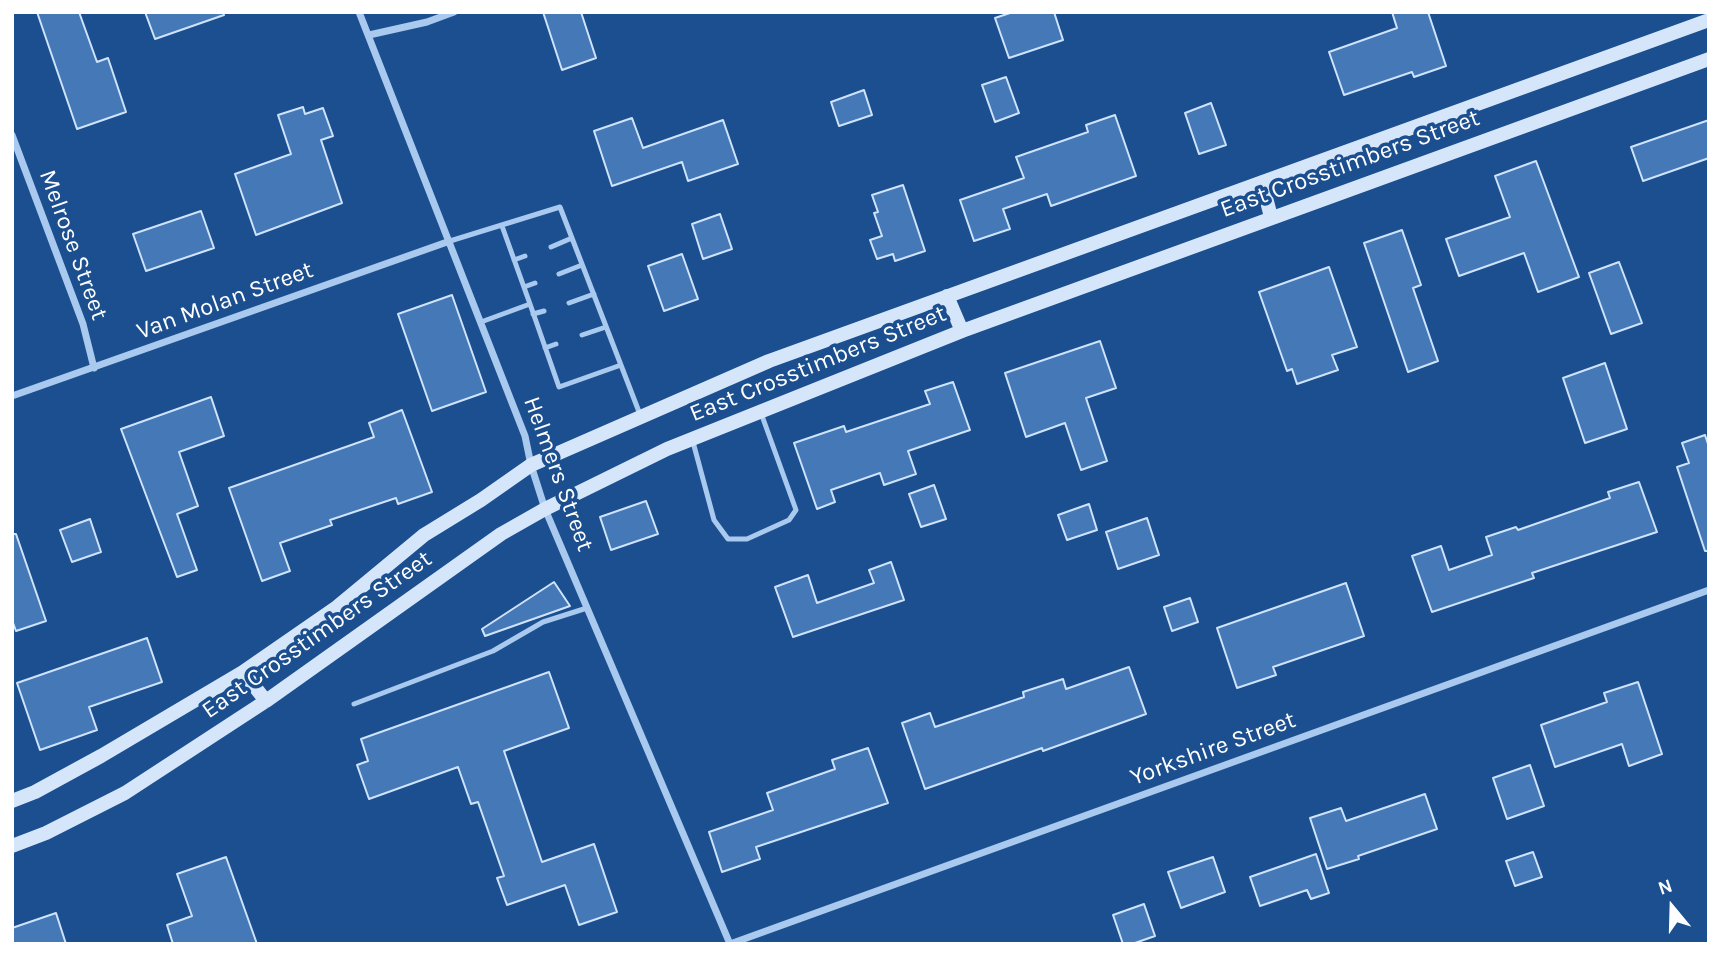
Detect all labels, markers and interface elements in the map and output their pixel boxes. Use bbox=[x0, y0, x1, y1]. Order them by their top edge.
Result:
street label: East Crosstimbers Street bbox=[1216, 104, 1484, 224]
street label: Melrose Street bbox=[33, 166, 113, 324]
street label: Van Molan Street bbox=[133, 256, 317, 346]
street label: East Crosstimbers Street bbox=[686, 299, 950, 429]
street label: Helmers Street bbox=[517, 393, 599, 555]
street label: East Crosstimbers Street bbox=[197, 545, 437, 725]
street label: Yorkshire Street bbox=[1126, 706, 1300, 792]
north arrow bbox=[1637, 872, 1707, 942]
text: N bbox=[1655, 875, 1675, 900]

